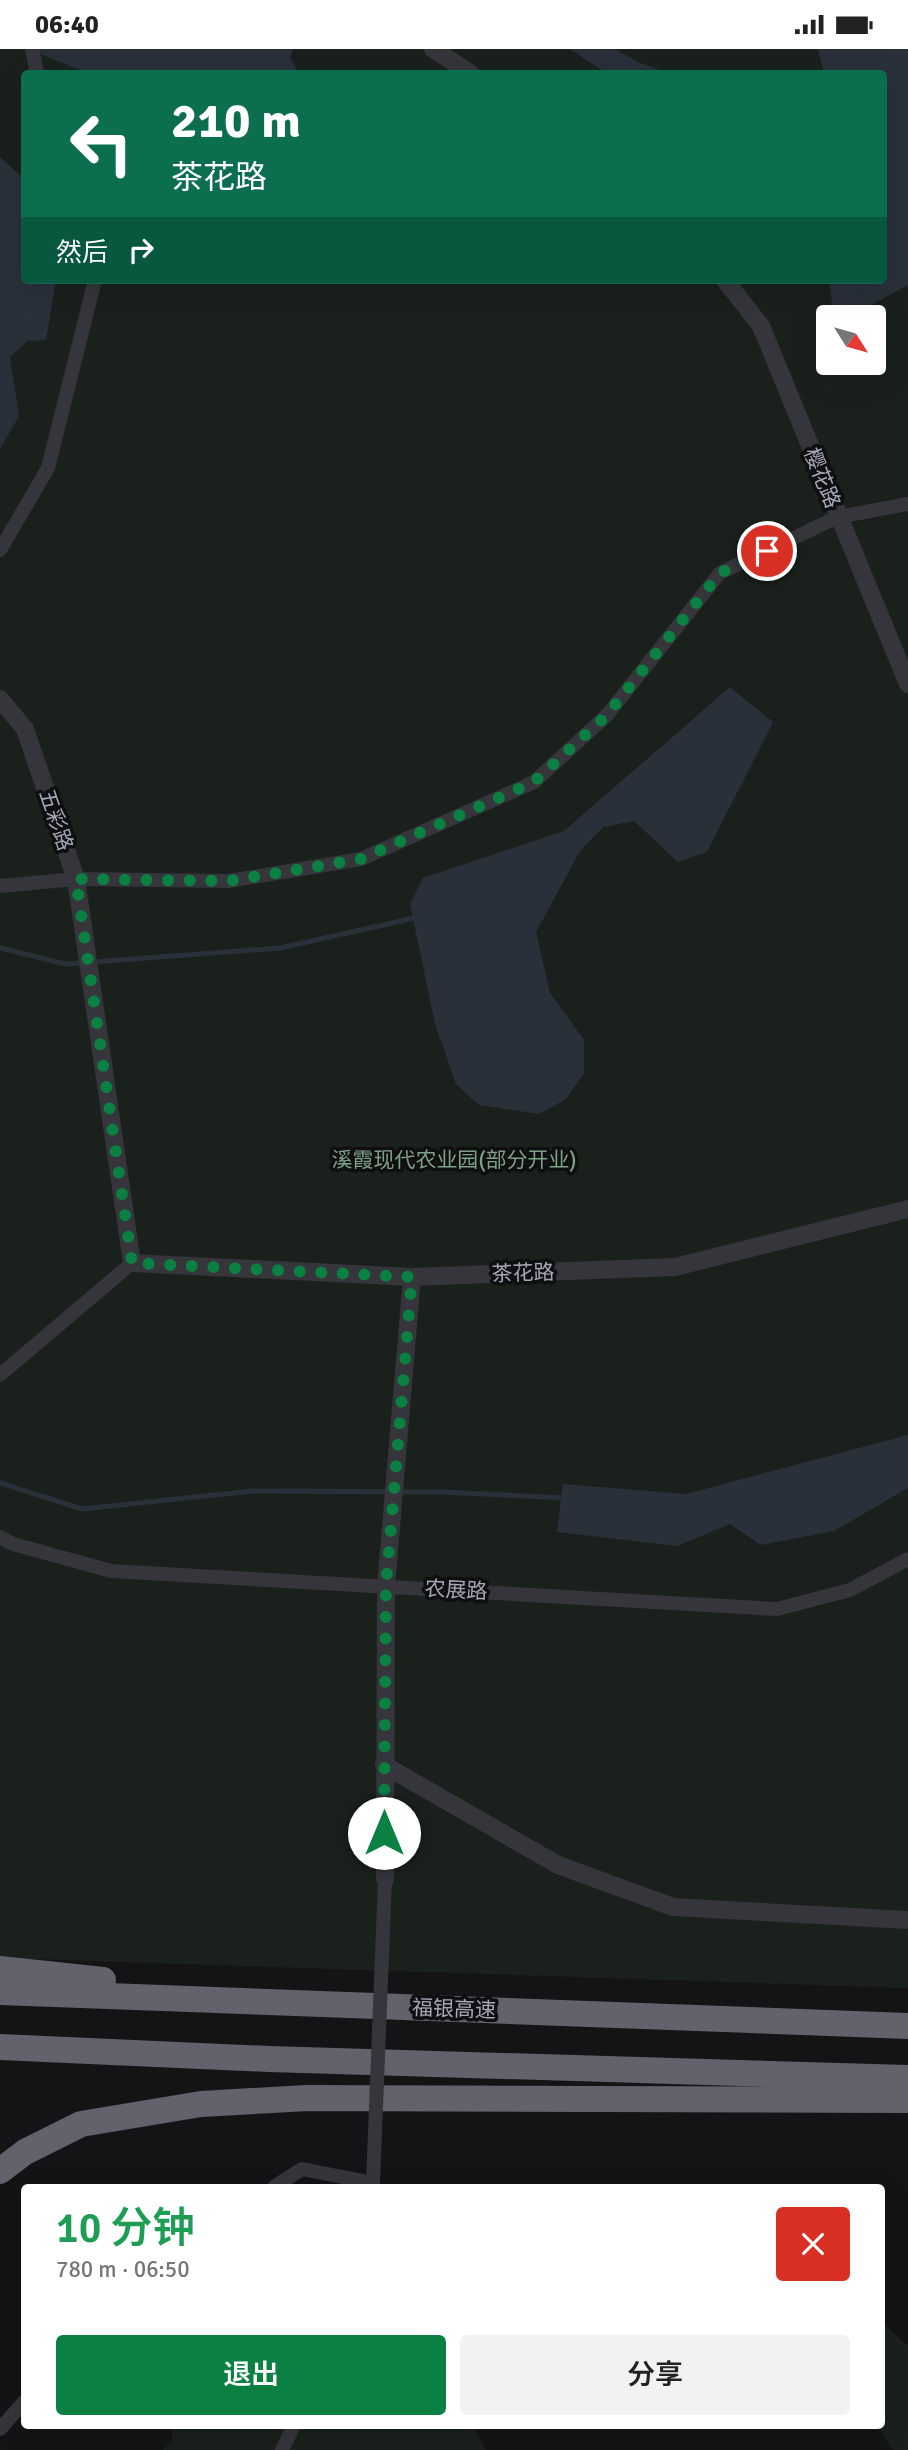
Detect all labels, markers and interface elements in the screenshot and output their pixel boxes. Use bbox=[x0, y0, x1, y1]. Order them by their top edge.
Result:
text: 06:40 bbox=[35, 9, 99, 41]
text: 210 m bbox=[171, 91, 301, 151]
icon: left bbox=[56, 98, 147, 189]
text: 茶花路 bbox=[171, 158, 267, 197]
icon: right bbox=[122, 231, 160, 269]
text: 然后 bbox=[56, 237, 108, 269]
north arrow bbox=[816, 305, 886, 375]
map controls bbox=[816, 305, 886, 375]
street label: 樱花路 bbox=[798, 444, 846, 512]
pin bbox=[737, 521, 797, 581]
icon: arrive bbox=[748, 532, 786, 570]
street label: 五彩路 bbox=[33, 786, 79, 854]
park label: 溪霞现代农业园(部分开业) bbox=[332, 1147, 576, 1173]
street label: 茶花路 bbox=[491, 1259, 555, 1287]
street label: 农展路 bbox=[424, 1575, 488, 1605]
position arrow bbox=[347, 1796, 421, 1870]
street label: 福银高速 bbox=[412, 1995, 496, 2023]
text: 10 分钟 bbox=[56, 2203, 195, 2254]
button: close bbox=[776, 2207, 850, 2281]
text: 780 m · 06:50 bbox=[56, 2255, 190, 2284]
button: 退出 bbox=[56, 2335, 446, 2415]
button: 分享 bbox=[460, 2335, 850, 2415]

